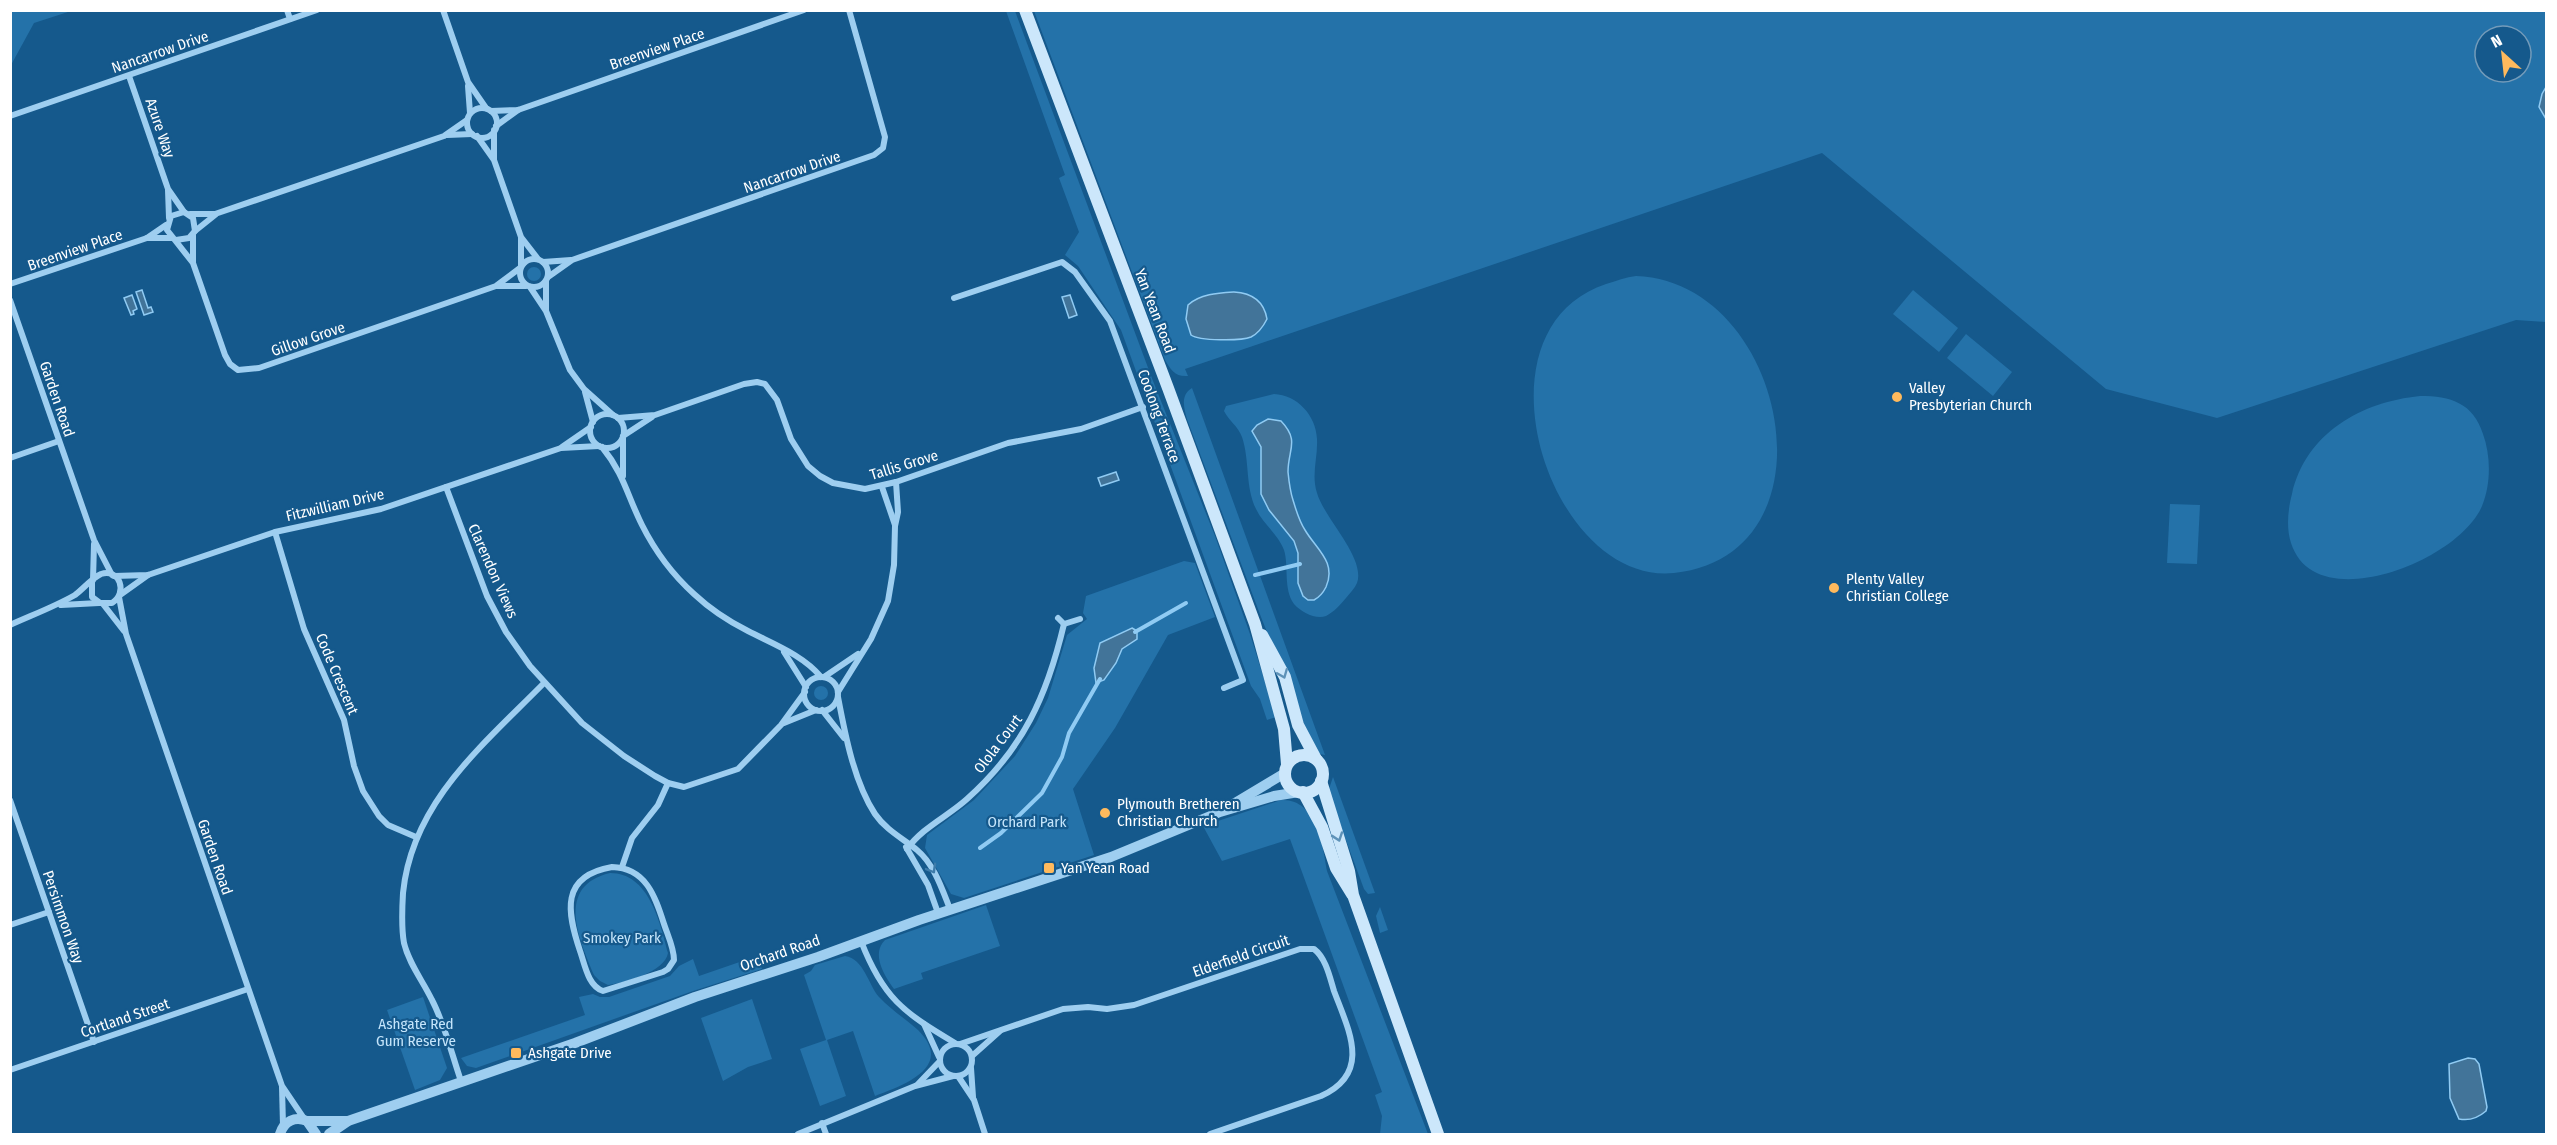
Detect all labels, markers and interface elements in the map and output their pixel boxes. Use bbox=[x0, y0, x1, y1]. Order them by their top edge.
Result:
street label: Breenview Place bbox=[607, 24, 707, 74]
north arrow bbox=[2473, 24, 2533, 84]
street label: Nancarrow Drive bbox=[109, 27, 211, 77]
text: N bbox=[2488, 30, 2505, 52]
street label: Azure Way bbox=[141, 96, 179, 160]
street label: Nancarrow Drive bbox=[741, 147, 843, 197]
street label: Breenview Place bbox=[25, 225, 125, 275]
street label: Yan Yean Road bbox=[1131, 266, 1179, 356]
street label: Gillow Grove bbox=[269, 318, 347, 360]
street label: Garden Road bbox=[36, 359, 78, 439]
street label: Coolong Terrace bbox=[1134, 367, 1184, 465]
place label: Valley Presbyterian Church bbox=[1909, 379, 2032, 414]
marker: Valley Presbyterian Church bbox=[1890, 390, 1904, 404]
street label: Tallis Grove bbox=[868, 446, 940, 484]
street label: Fitzwilliam Drive bbox=[284, 485, 386, 525]
street label: Clarendon Views bbox=[464, 521, 522, 621]
place label: Plenty Valley Christian College bbox=[1846, 570, 1949, 605]
marker: Plenty Valley Christian College bbox=[1827, 581, 1841, 595]
street label: Code Crescent bbox=[312, 631, 362, 717]
one-way arrow bbox=[1276, 669, 1289, 679]
street label: Olola Court bbox=[970, 711, 1026, 777]
place label: Plymouth Bretheren Christian Church bbox=[1117, 795, 1240, 830]
marker: Plymouth Bretheren Christian Church bbox=[1098, 806, 1112, 820]
park label: Orchard Park bbox=[988, 813, 1066, 831]
street label: Garden Road bbox=[194, 817, 236, 897]
one-way arrow bbox=[1331, 831, 1344, 842]
place label: Yan Yean Road bbox=[1061, 859, 1150, 877]
marker: Yan Yean Road bbox=[1042, 861, 1056, 875]
one-way arrow bbox=[924, 863, 936, 874]
street label: Persimmon Way bbox=[39, 868, 87, 966]
park label: Smokey Park bbox=[583, 929, 661, 947]
street label: Orchard Road bbox=[738, 931, 822, 975]
street label: Elderfield Circuit bbox=[1190, 931, 1292, 981]
street label: Cortland Street bbox=[78, 994, 172, 1042]
park label: Ashgate Red Gum Reserve bbox=[376, 1015, 456, 1050]
place label: Ashgate Drive bbox=[528, 1044, 612, 1062]
marker: Ashgate Drive bbox=[509, 1046, 523, 1060]

